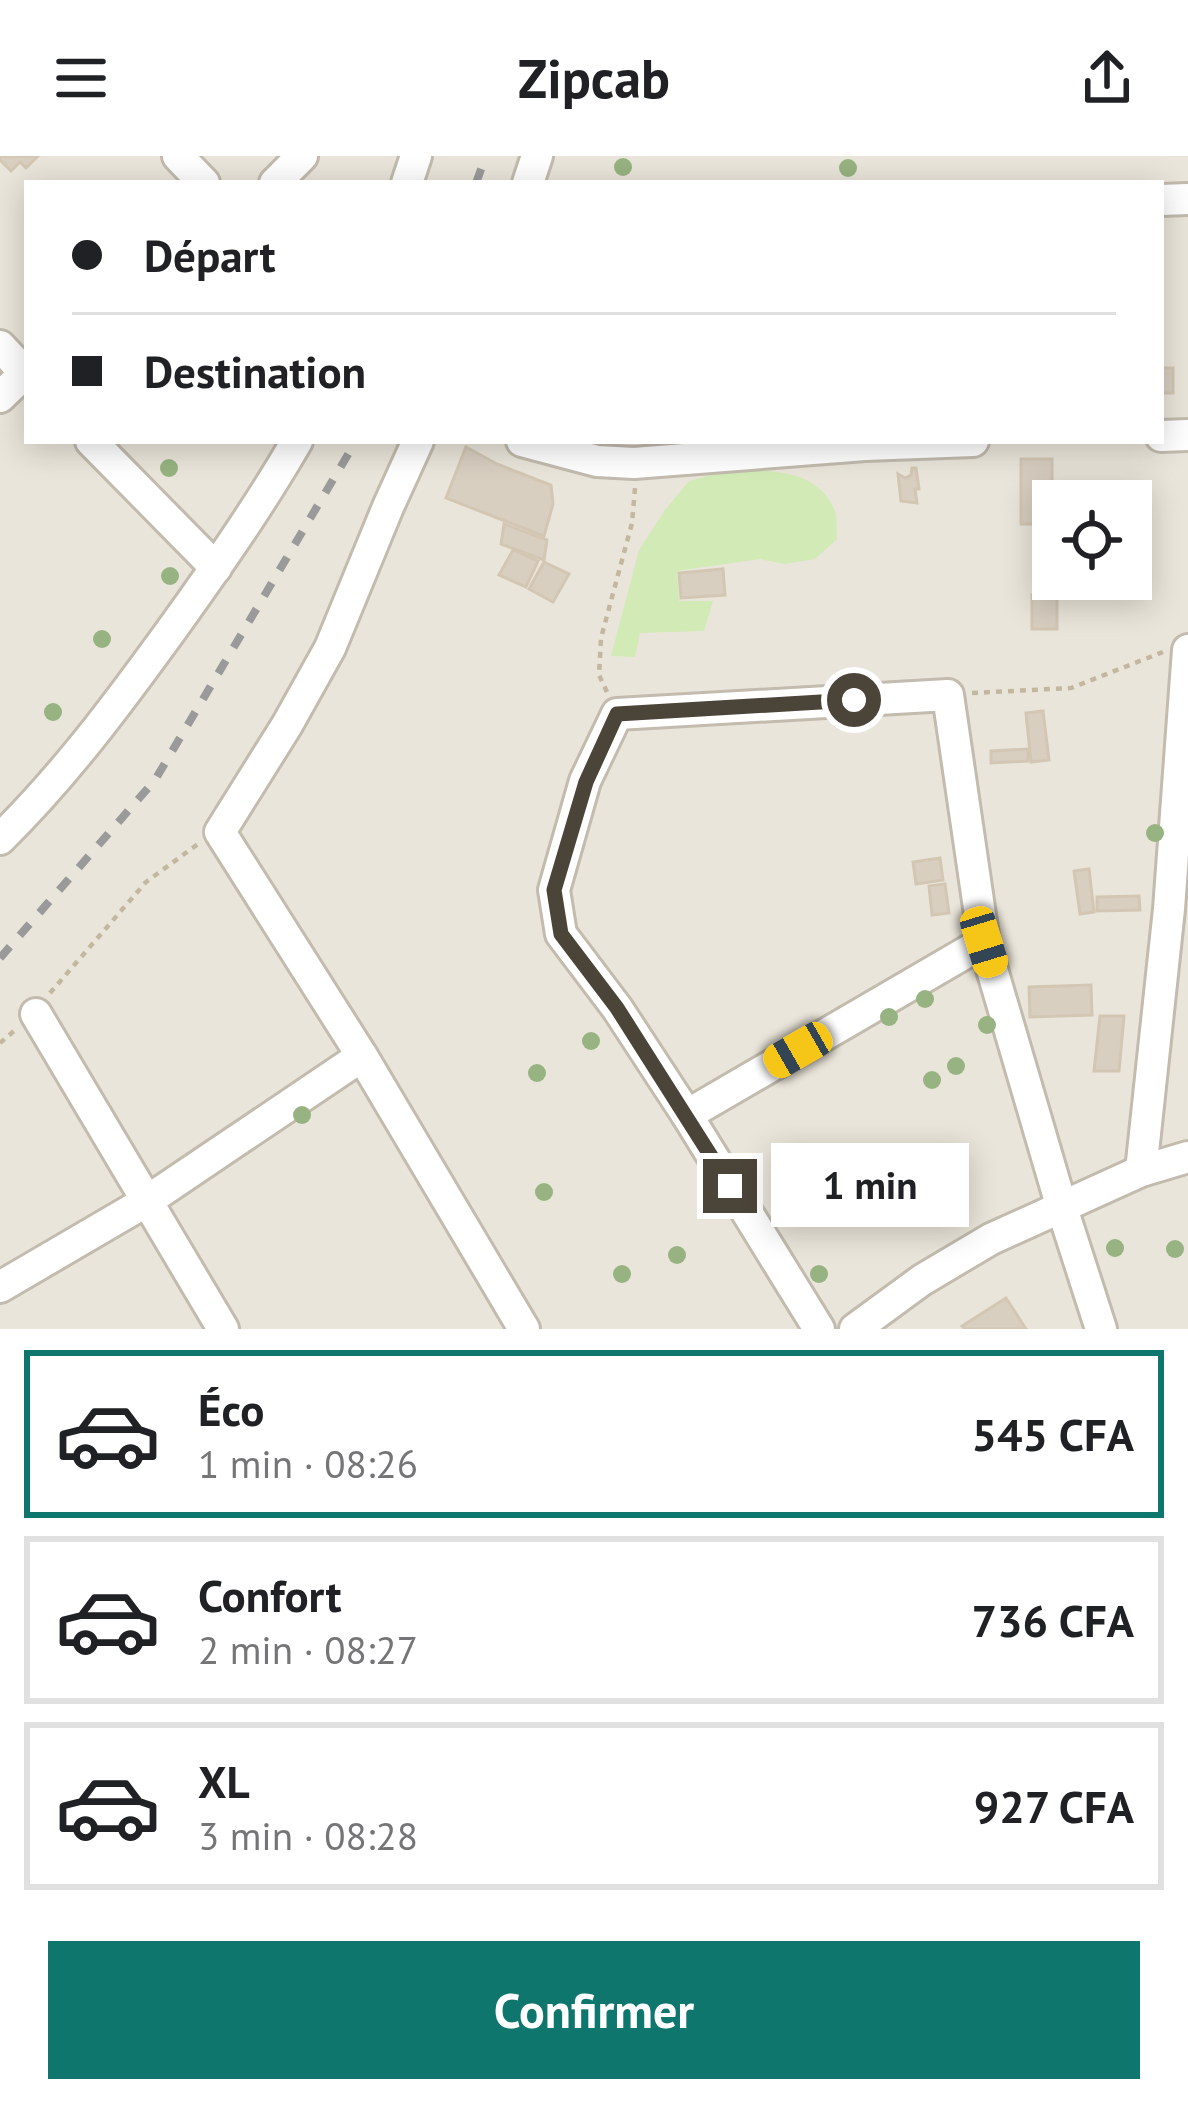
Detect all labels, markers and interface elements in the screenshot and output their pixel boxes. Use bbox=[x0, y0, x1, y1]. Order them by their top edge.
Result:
text: Zipcab bbox=[518, 43, 670, 113]
icon: menu bbox=[48, 45, 114, 111]
icon: share bbox=[1074, 45, 1140, 111]
text: Départ bbox=[144, 226, 275, 284]
text: Destination bbox=[144, 342, 366, 400]
map controls bbox=[1032, 480, 1152, 600]
button: locate bbox=[1032, 480, 1152, 600]
route start bbox=[827, 673, 881, 727]
car bbox=[956, 902, 1012, 982]
car bbox=[758, 1016, 838, 1084]
callout: 1 min bbox=[772, 1144, 970, 1228]
route end bbox=[703, 1159, 757, 1213]
text: 1 min bbox=[822, 1159, 918, 1210]
icon: car bbox=[54, 1380, 162, 1488]
text: Éco bbox=[198, 1380, 264, 1438]
text: 545 CFA bbox=[971, 1405, 1134, 1463]
text: 1 min · 08:26 bbox=[198, 1438, 418, 1489]
icon: car bbox=[54, 1566, 162, 1674]
text: Confort bbox=[198, 1566, 341, 1624]
text: 736 CFA bbox=[971, 1591, 1134, 1649]
text: 2 min · 08:27 bbox=[198, 1624, 418, 1675]
icon: car bbox=[54, 1752, 162, 1860]
text: XL bbox=[198, 1752, 250, 1810]
text: 927 CFA bbox=[974, 1777, 1134, 1835]
text: 3 min · 08:28 bbox=[198, 1810, 418, 1861]
button: Confirmer bbox=[48, 1941, 1140, 2079]

